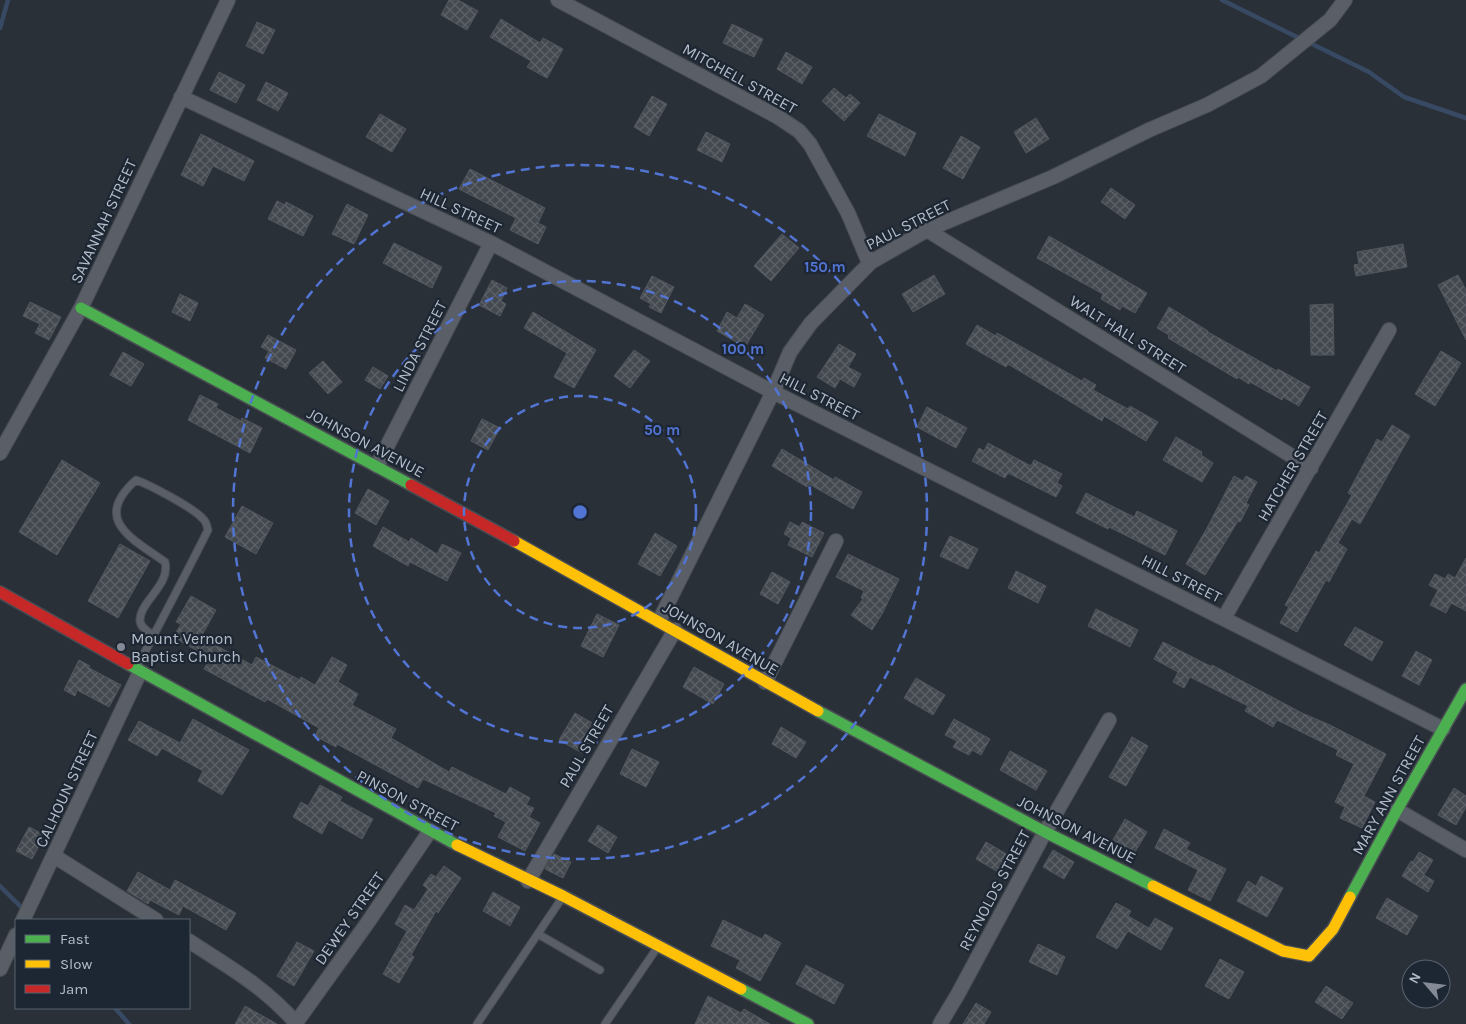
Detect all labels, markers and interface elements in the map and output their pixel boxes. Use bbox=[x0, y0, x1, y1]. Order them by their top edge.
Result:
street label: MITCHELL STREET bbox=[679, 39, 800, 118]
street label: SAVANNAH STREET bbox=[66, 156, 141, 286]
street label: HILL STREET bbox=[417, 183, 504, 238]
street label: PAUL STREET bbox=[863, 195, 954, 254]
text: 150 m bbox=[804, 258, 846, 276]
street label: WALT HALL STREET bbox=[1066, 291, 1189, 378]
street label: LINDA STREET bbox=[388, 297, 451, 395]
text: 100 m bbox=[722, 340, 764, 358]
street label: HILL STREET bbox=[777, 368, 863, 425]
street label: JOHNSON AVENUE bbox=[304, 403, 428, 481]
street label: HATCHER STREET bbox=[1253, 408, 1332, 525]
text: 50 m bbox=[644, 421, 680, 439]
centre of rings bbox=[571, 503, 589, 521]
street label: HILL STREET bbox=[1139, 550, 1225, 607]
street label: JOHNSON AVENUE bbox=[660, 598, 782, 679]
place label: Mount Vernon Baptist Church bbox=[131, 629, 241, 666]
marker: Mount Vernon Baptist Church bbox=[115, 641, 127, 653]
street label: PAUL STREET bbox=[555, 701, 618, 791]
street label: CALHOUN STREET bbox=[31, 728, 102, 850]
street label: MARY ANN STREET bbox=[1348, 732, 1429, 858]
street label: PINSON STREET bbox=[354, 766, 462, 835]
street label: JOHNSON AVENUE bbox=[1014, 791, 1139, 867]
street label: REYNOLDS STREET bbox=[955, 827, 1034, 954]
street label: DEWEY STREET bbox=[310, 868, 388, 968]
legend bbox=[15, 919, 190, 1009]
text: Fast bbox=[60, 930, 90, 948]
text: Slow bbox=[60, 955, 92, 973]
north arrow bbox=[1401, 959, 1451, 1009]
text: N bbox=[1405, 970, 1425, 987]
text: Jam bbox=[60, 980, 88, 998]

